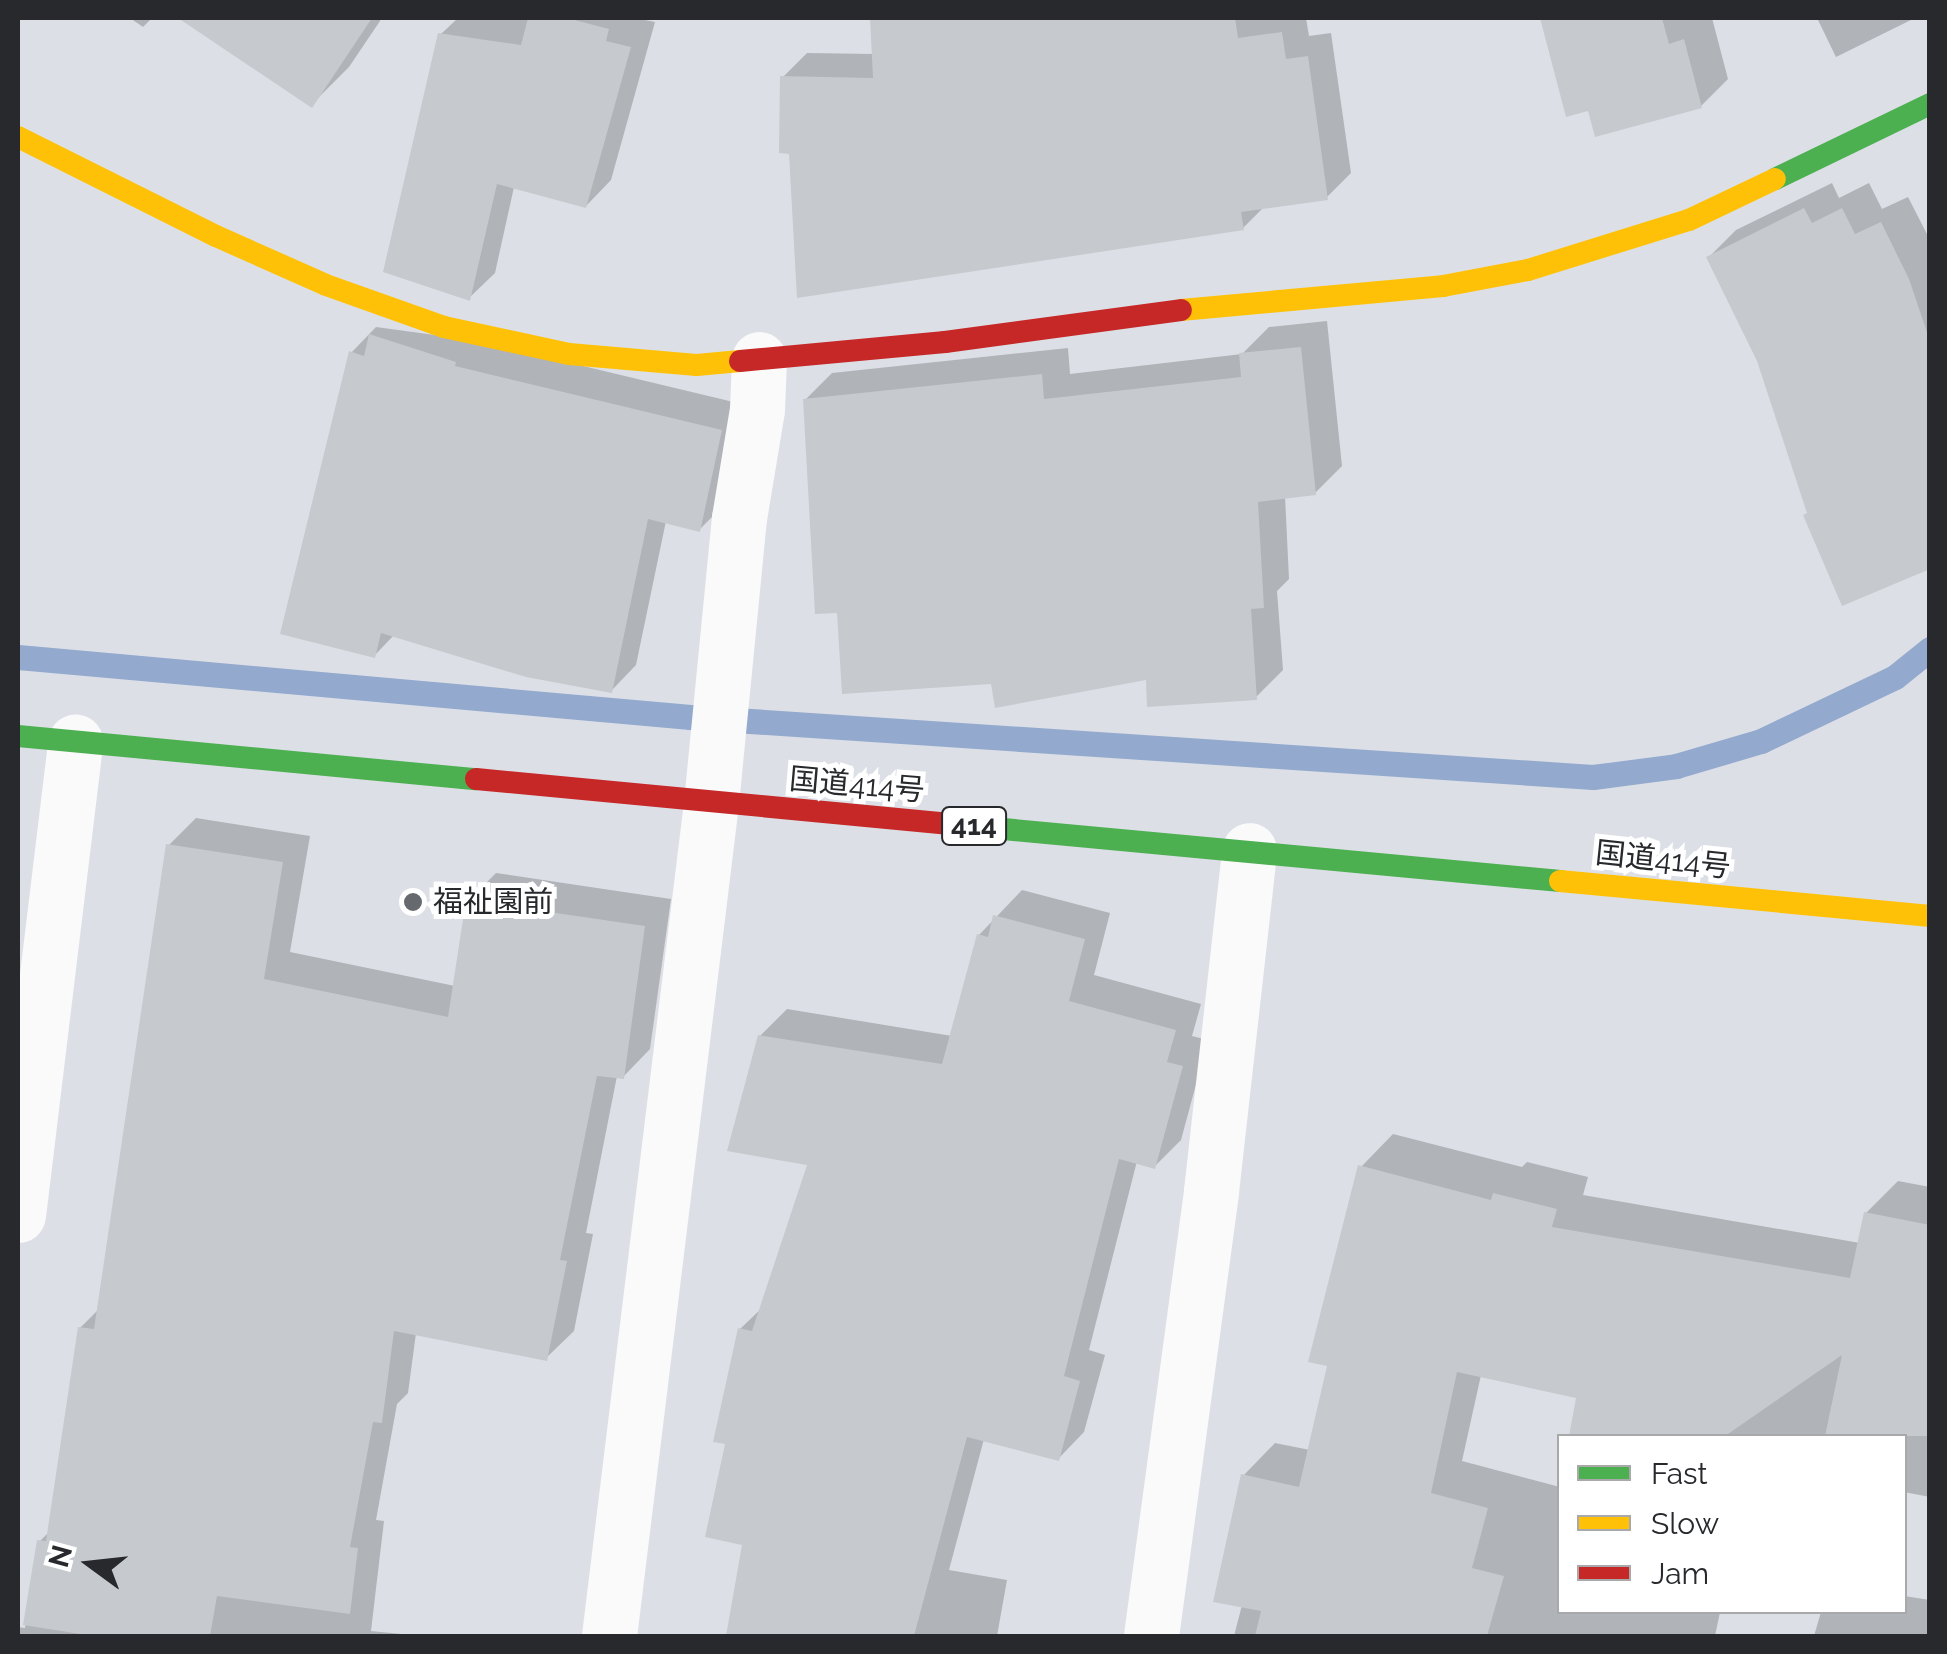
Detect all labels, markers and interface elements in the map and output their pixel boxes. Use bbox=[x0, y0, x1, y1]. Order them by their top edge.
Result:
street label: 国道414号 bbox=[788, 761, 926, 809]
road number: 414 bbox=[939, 803, 1009, 849]
street label: 国道414号 bbox=[1594, 835, 1732, 885]
place label: 福祉園前 bbox=[433, 884, 553, 920]
marker: 福祉園前 bbox=[402, 891, 424, 913]
legend bbox=[1557, 1434, 1907, 1614]
text: Fast bbox=[1651, 1456, 1708, 1491]
text: Slow bbox=[1651, 1506, 1719, 1541]
north arrow bbox=[40, 1514, 140, 1614]
text: N bbox=[42, 1542, 79, 1571]
text: Jam bbox=[1651, 1556, 1709, 1591]

